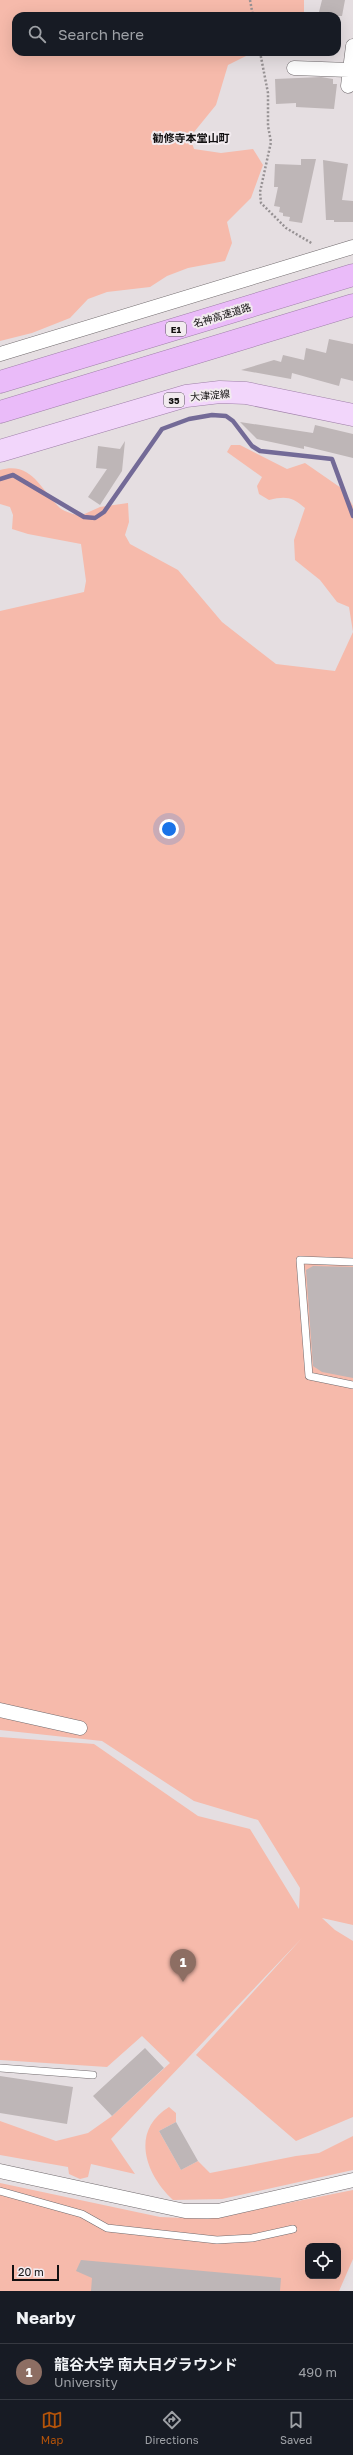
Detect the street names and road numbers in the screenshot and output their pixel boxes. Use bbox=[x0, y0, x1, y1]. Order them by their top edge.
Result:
street label: 名神高速道路 bbox=[192, 300, 252, 330]
road number: E1 bbox=[166, 322, 186, 336]
street label: 大津淀線 bbox=[190, 387, 230, 403]
road number: 35 bbox=[164, 393, 184, 407]

